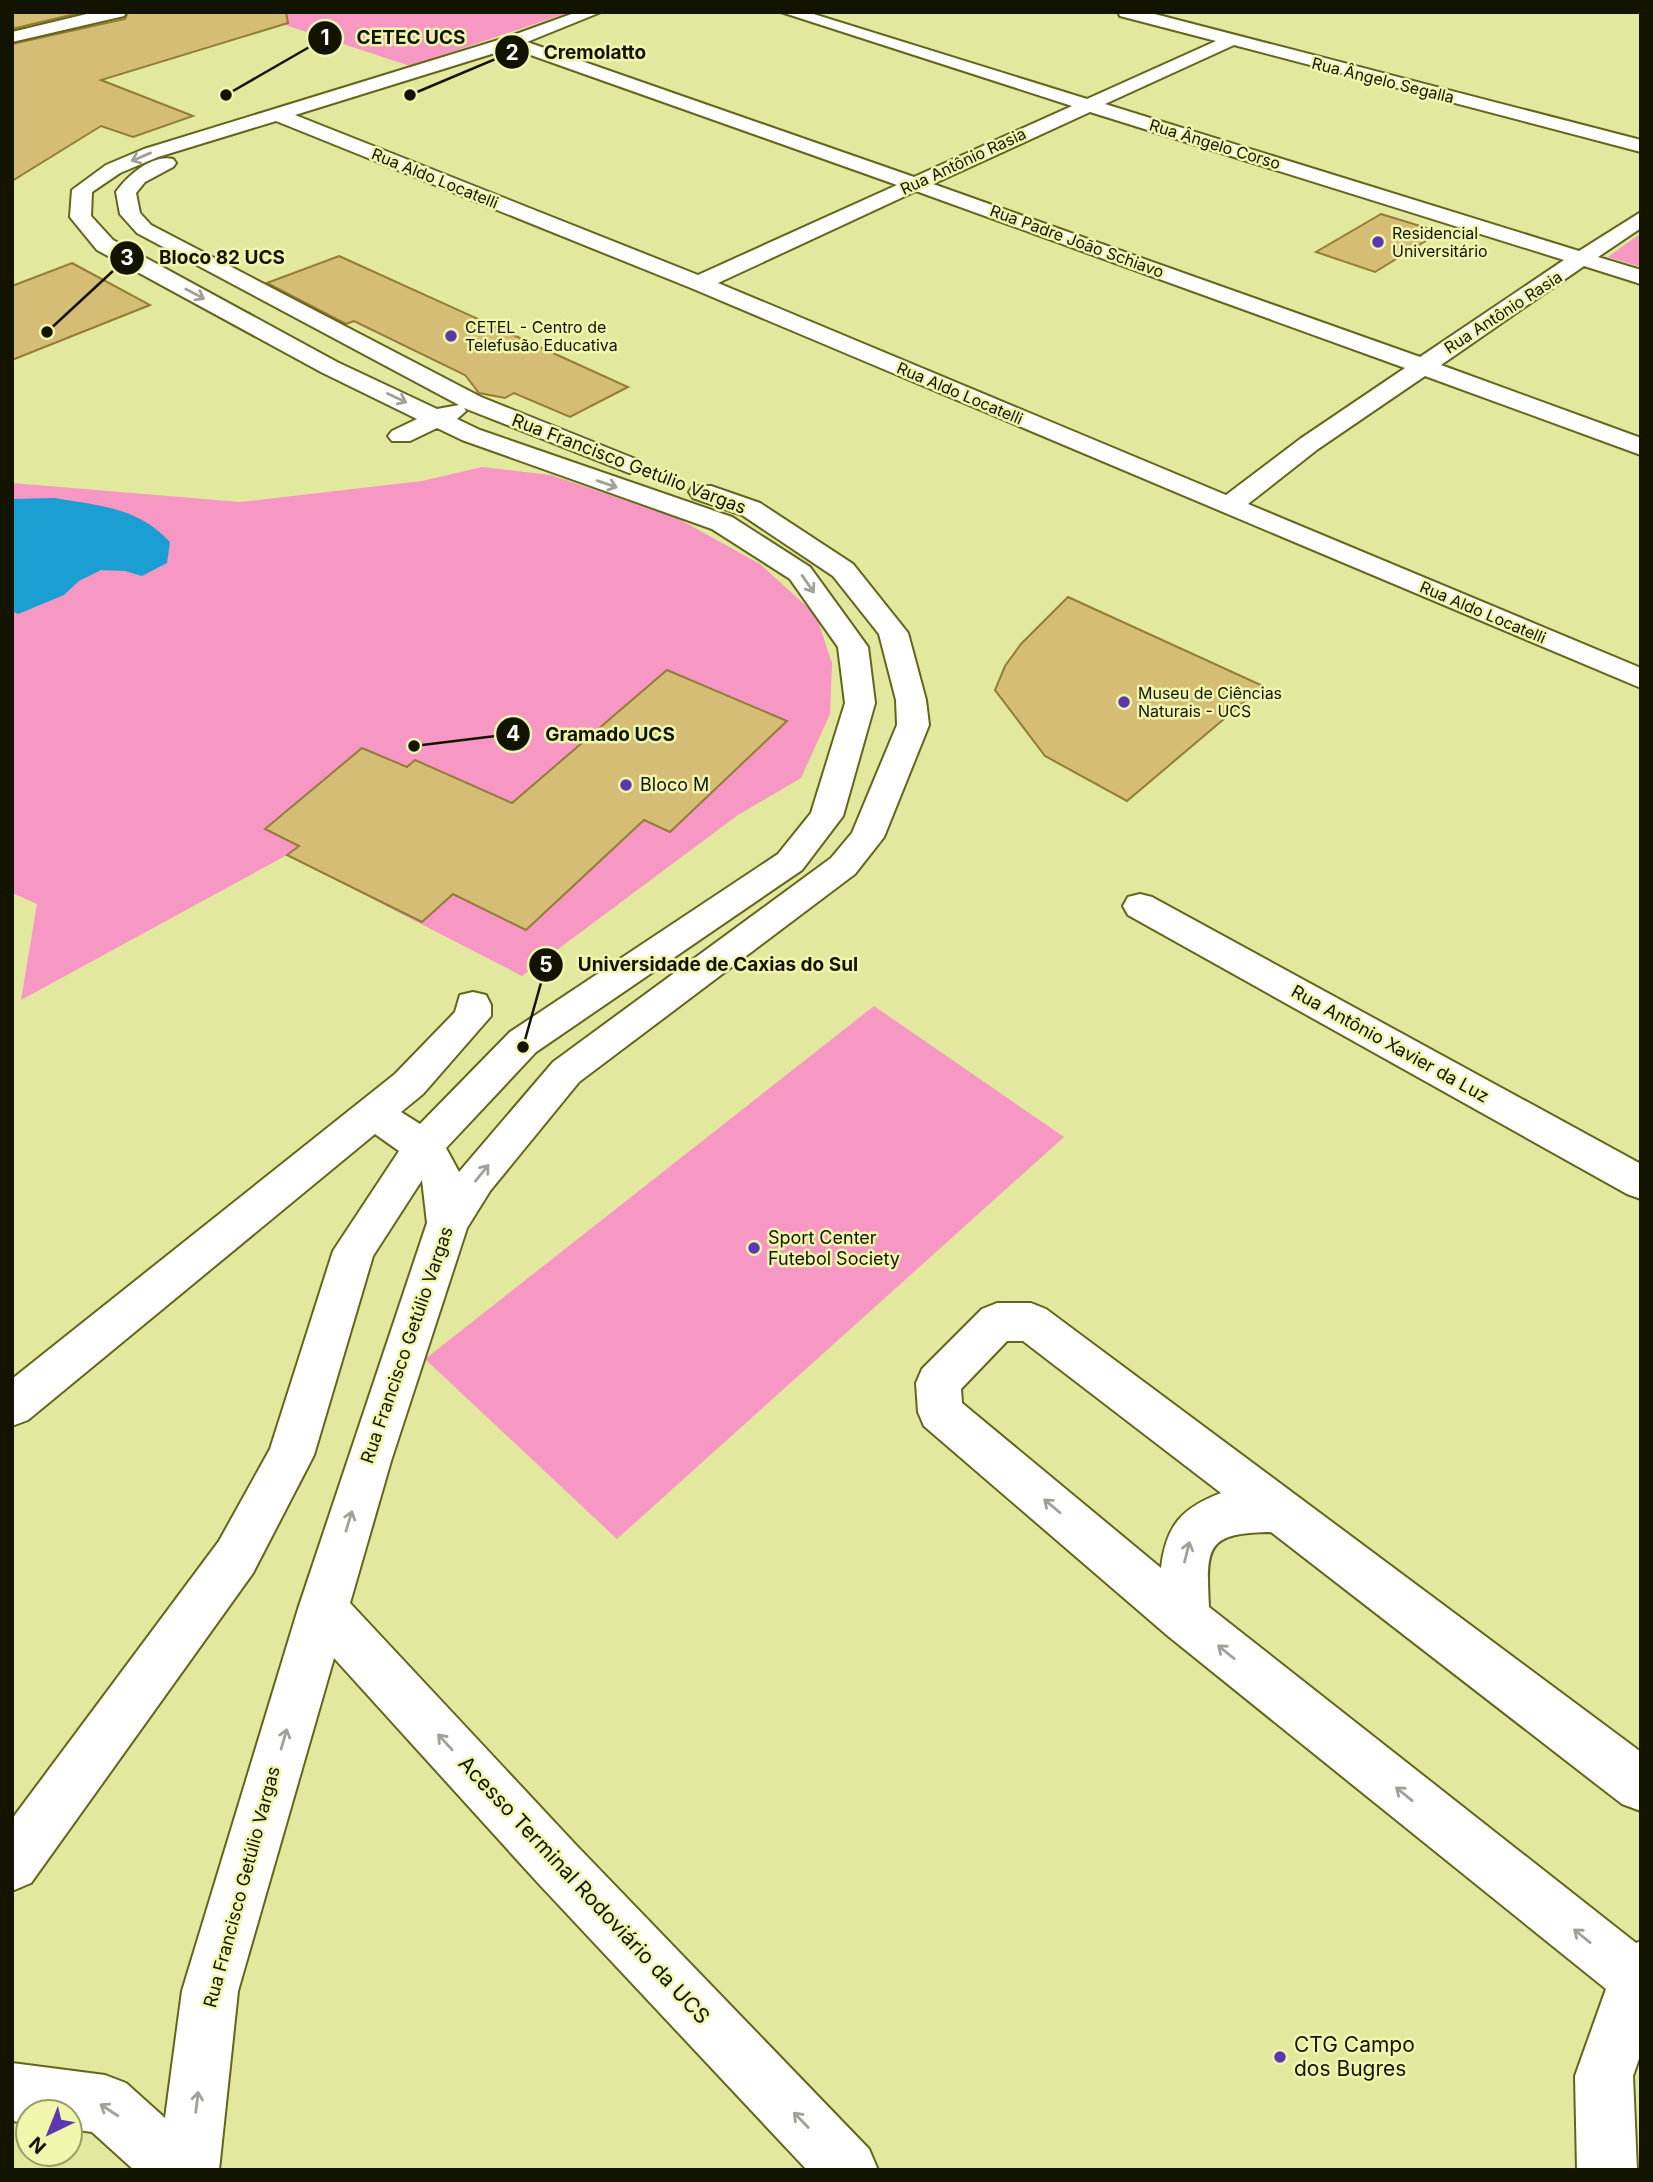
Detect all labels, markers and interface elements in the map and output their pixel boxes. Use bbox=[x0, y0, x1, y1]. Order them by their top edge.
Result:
callout: CETEC UCS bbox=[308, 18, 479, 58]
text: 1 bbox=[320, 25, 330, 50]
text: CETEC UCS bbox=[357, 26, 465, 49]
callout: Cremolatto bbox=[495, 32, 660, 72]
text: 2 bbox=[505, 40, 519, 65]
text: Cremolatto bbox=[544, 41, 646, 64]
street label: Rua Ângelo Segalla bbox=[1310, 53, 1456, 107]
street label: Rua Ângelo Corso bbox=[1147, 115, 1283, 173]
street label: Rua Antônio Rasia bbox=[897, 123, 1029, 199]
street label: Rua Aldo Locatelli bbox=[369, 143, 501, 213]
one-way arrow bbox=[131, 151, 153, 164]
street label: Rua Padre João Schiavo bbox=[987, 200, 1167, 282]
place label: Residencial Universitário bbox=[1392, 223, 1488, 261]
marker: Residencial Universitário bbox=[1370, 234, 1386, 250]
callout: Bloco 82 UCS bbox=[110, 238, 299, 278]
text: 3 bbox=[120, 245, 134, 270]
text: Bloco 82 UCS bbox=[159, 246, 285, 269]
street label: Rua Antônio Rasia bbox=[1440, 266, 1566, 358]
one-way arrow bbox=[184, 287, 204, 301]
place label: CETEL - Centro de Telefusão Educativa bbox=[465, 317, 618, 355]
marker: CETEL - Centro de Telefusão Educativa bbox=[443, 328, 459, 344]
street label: Rua Aldo Locatelli bbox=[894, 357, 1026, 429]
one-way arrow bbox=[386, 392, 407, 405]
street label: Rua Francisco Getúlio Vargas bbox=[509, 409, 749, 518]
one-way arrow bbox=[595, 479, 617, 491]
one-way arrow bbox=[801, 574, 815, 593]
street label: Rua Aldo Locatelli bbox=[1417, 576, 1549, 648]
place label: Museu de Ciências Naturais - UCS bbox=[1138, 683, 1282, 721]
marker: Museu de Ciências Naturais - UCS bbox=[1116, 694, 1132, 710]
callout: Gramado UCS bbox=[496, 714, 688, 754]
text: 4 bbox=[506, 721, 520, 746]
text: Gramado UCS bbox=[545, 723, 675, 746]
place label: Bloco M bbox=[640, 774, 709, 795]
marker: Bloco M bbox=[618, 777, 634, 793]
callout: Universidade de Caxias do Sul bbox=[529, 945, 872, 985]
text: 5 bbox=[539, 952, 553, 977]
text: Universidade de Caxias do Sul bbox=[578, 953, 858, 976]
street label: Rua Antônio Xavier da Luz bbox=[1288, 980, 1493, 1107]
one-way arrow bbox=[475, 1165, 490, 1183]
street label: Rua Francisco Getúlio Vargas bbox=[356, 1224, 457, 1466]
place label: Sport Center Futebol Society bbox=[768, 1227, 900, 1269]
marker: Sport Center Futebol Society bbox=[746, 1240, 762, 1256]
one-way arrow bbox=[1043, 1499, 1061, 1514]
one-way arrow bbox=[344, 1510, 357, 1532]
one-way arrow bbox=[1181, 1541, 1194, 1563]
one-way arrow bbox=[1218, 1644, 1236, 1660]
one-way arrow bbox=[278, 1728, 291, 1750]
one-way arrow bbox=[436, 1734, 453, 1751]
street label: Acesso Terminal Rodoviário da UCS bbox=[454, 1751, 715, 2029]
street label: Rua Francisco Getúlio Vargas bbox=[199, 1764, 284, 2010]
one-way arrow bbox=[1396, 1786, 1414, 1802]
one-way arrow bbox=[1574, 1928, 1592, 1943]
place label: CTG Campo dos Bugres bbox=[1294, 2032, 1415, 2081]
marker: CTG Campo dos Bugres bbox=[1272, 2049, 1288, 2065]
one-way arrow bbox=[191, 2091, 204, 2114]
north arrow bbox=[14, 2098, 84, 2168]
one-way arrow bbox=[100, 2102, 119, 2117]
one-way arrow bbox=[793, 2112, 810, 2129]
text: N bbox=[25, 2132, 51, 2158]

